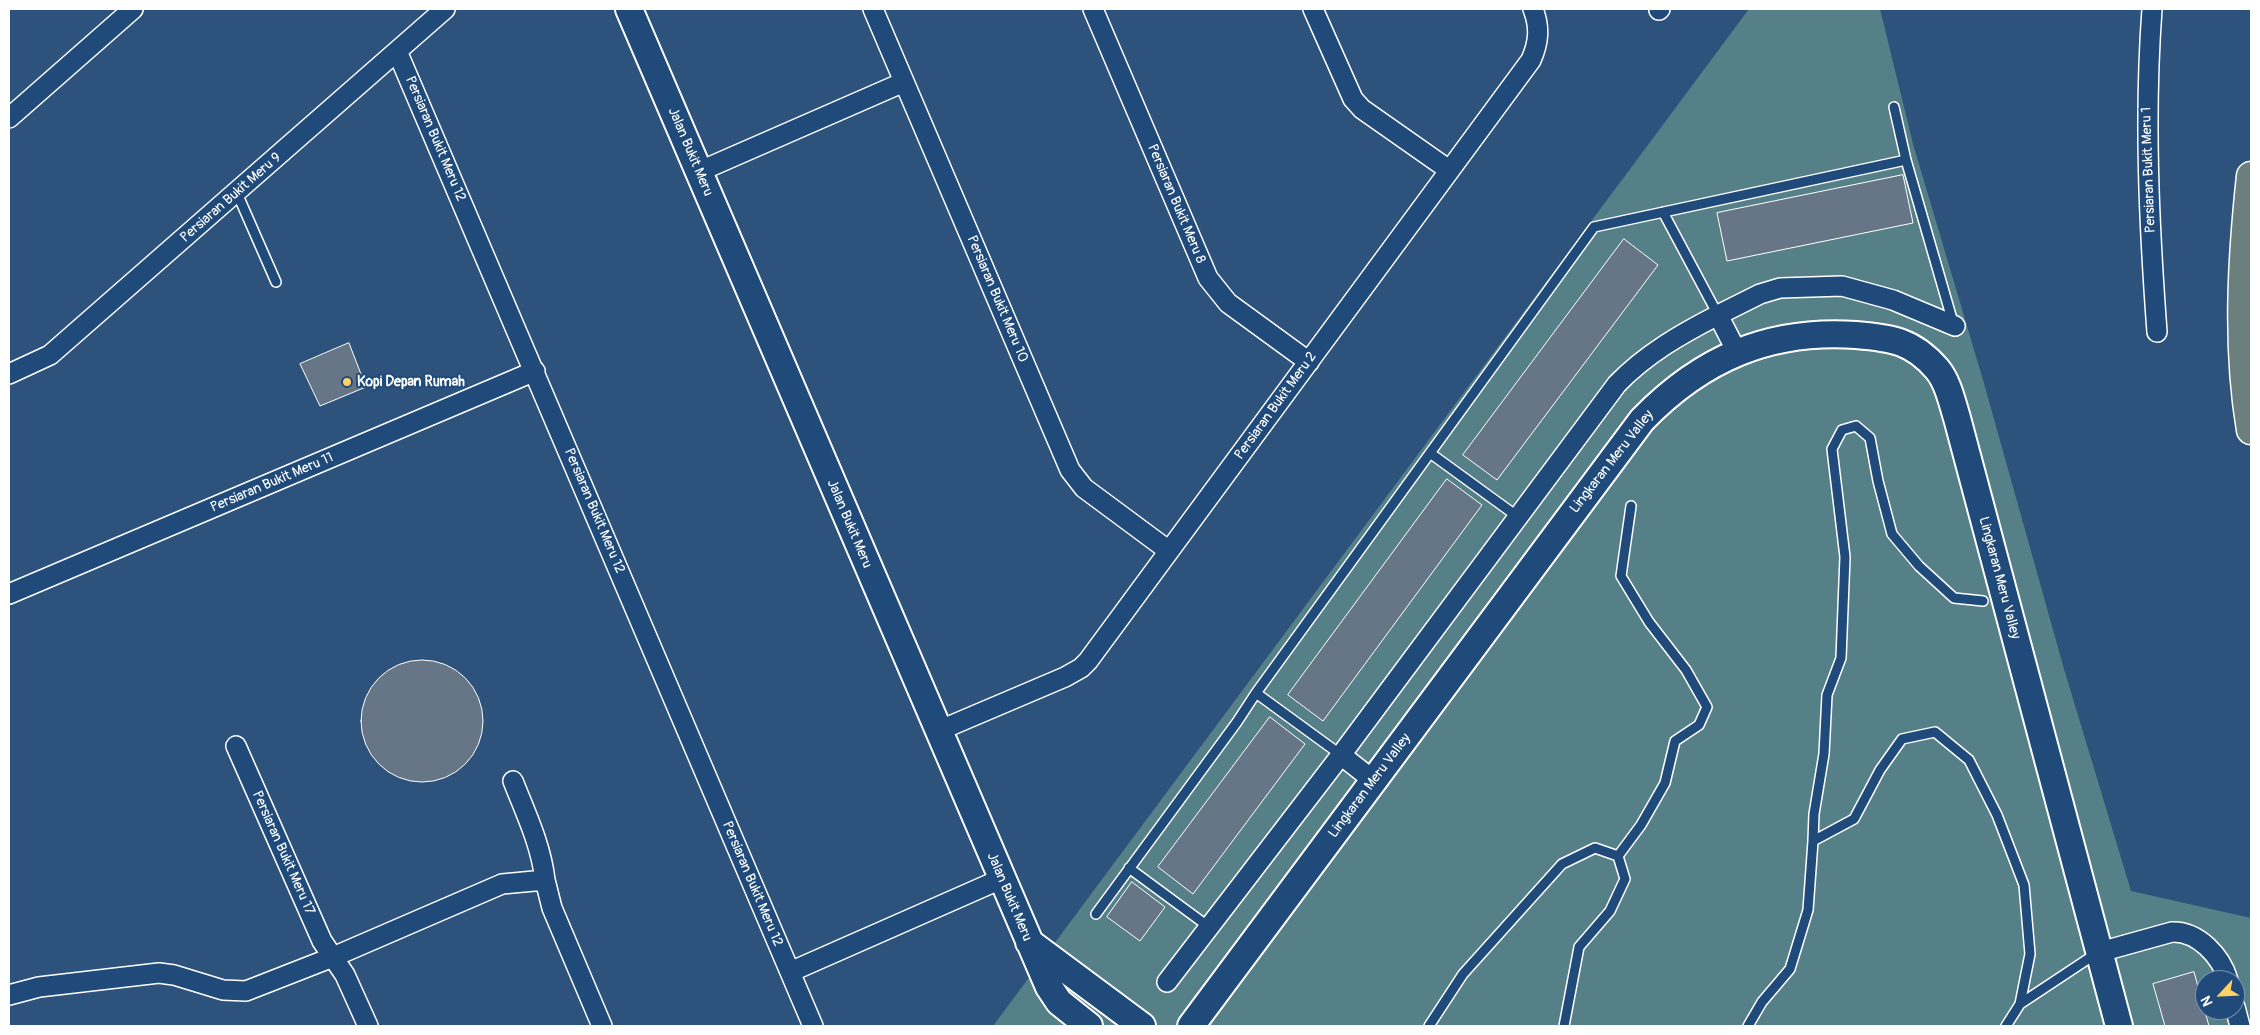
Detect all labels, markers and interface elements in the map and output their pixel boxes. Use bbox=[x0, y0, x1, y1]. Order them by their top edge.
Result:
street label: Persiaran Bukit Meru 12 bbox=[401, 74, 469, 204]
street label: Jalan Bukit Meru bbox=[664, 105, 716, 199]
street label: Persiaran Bukit Meru 1 bbox=[2138, 107, 2160, 233]
street label: Persiaran Bukit Meru 8 bbox=[1143, 142, 1209, 266]
street label: Persiaran Bukit Meru 9 bbox=[177, 150, 285, 246]
street label: Persiaran Bukit Meru 10 bbox=[963, 233, 1031, 365]
street label: Persiaran Bukit Meru 2 bbox=[1231, 349, 1321, 463]
place label: Kopi Depan Rumah bbox=[357, 374, 465, 390]
marker: Kopi Depan Rumah bbox=[341, 376, 353, 388]
street label: Lingkaran Meru Valley bbox=[1567, 407, 1657, 517]
street label: Persiaran Bukit Meru 12 bbox=[560, 446, 628, 576]
street label: Persiaran Bukit Meru 11 bbox=[208, 449, 336, 517]
street label: Jalan Bukit Meru bbox=[823, 477, 875, 571]
street label: Lingkaran Meru Valley bbox=[1975, 515, 2023, 641]
street label: Lingkaran Meru Valley bbox=[1325, 731, 1415, 841]
street label: Persiaran Bukit Meru 17 bbox=[248, 788, 318, 918]
street label: Persiaran Bukit Meru 12 bbox=[718, 819, 786, 949]
street label: Jalan Bukit Meru bbox=[983, 850, 1035, 944]
north arrow bbox=[2195, 970, 2245, 1020]
text: N bbox=[2197, 993, 2217, 1009]

